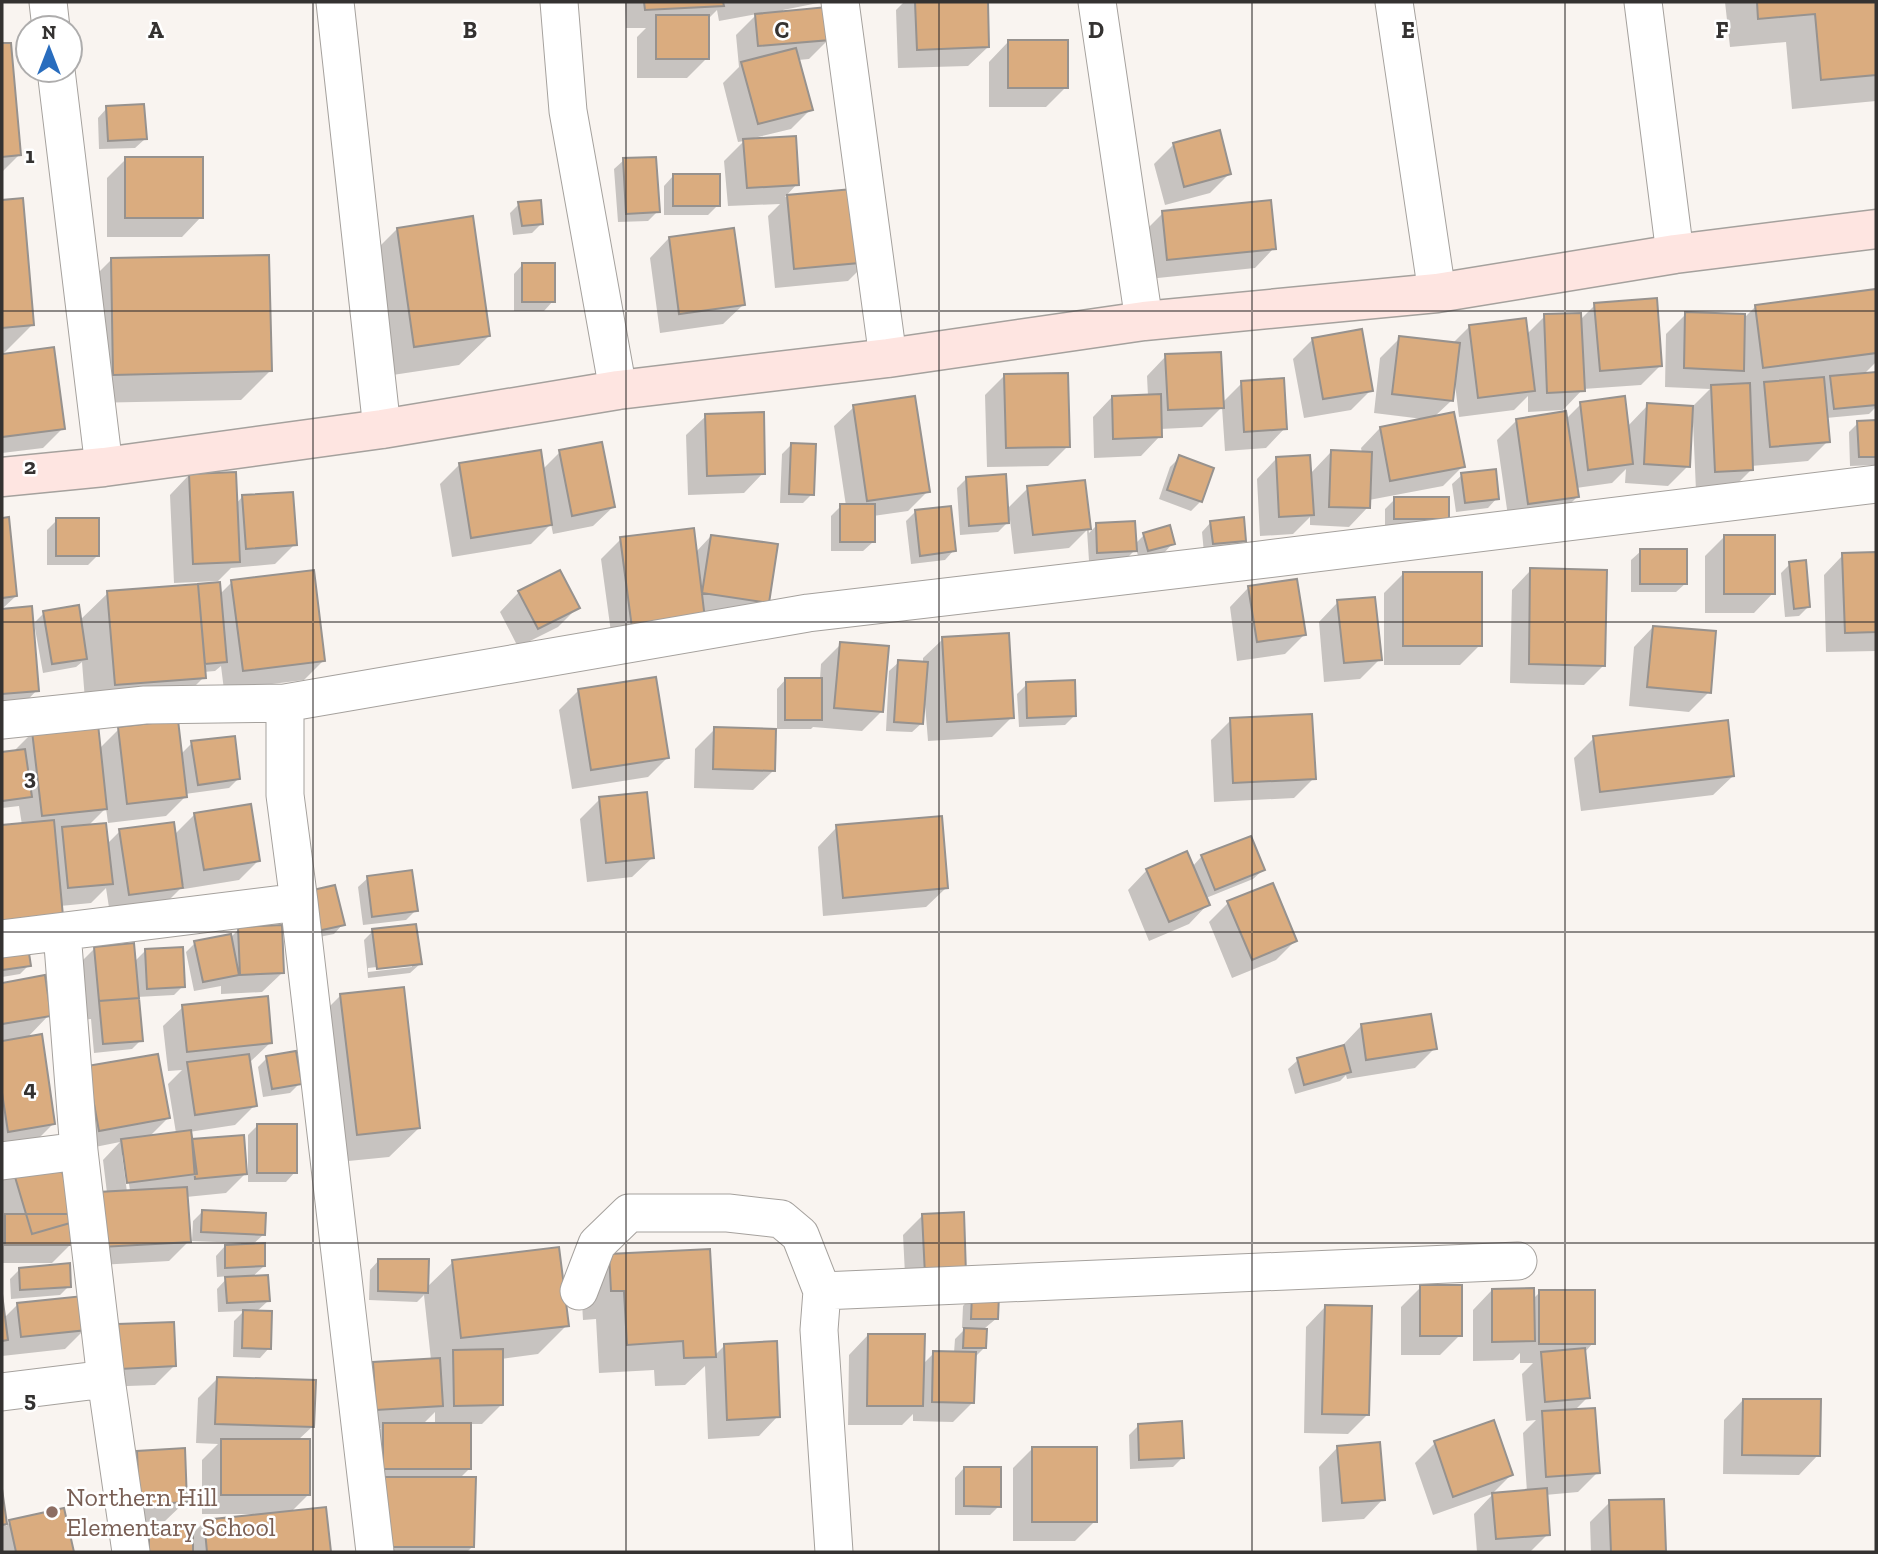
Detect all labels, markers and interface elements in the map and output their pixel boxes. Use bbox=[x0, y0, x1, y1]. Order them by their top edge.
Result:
north arrow bbox=[14, 14, 84, 84]
text: A bbox=[148, 16, 164, 44]
text: B bbox=[463, 16, 477, 44]
text: C bbox=[775, 16, 789, 44]
text: D bbox=[1088, 16, 1104, 44]
text: E bbox=[1401, 16, 1415, 44]
text: F bbox=[1715, 16, 1729, 44]
text: N bbox=[42, 21, 56, 44]
text: 1 bbox=[25, 141, 35, 169]
text: 2 bbox=[24, 452, 36, 480]
text: 3 bbox=[24, 763, 36, 791]
text: 4 bbox=[23, 1074, 37, 1102]
text: 5 bbox=[24, 1385, 36, 1413]
place label: Northern Hill Elementary School bbox=[66, 1481, 276, 1543]
marker: Northern Hill Elementary School bbox=[44, 1504, 60, 1520]

